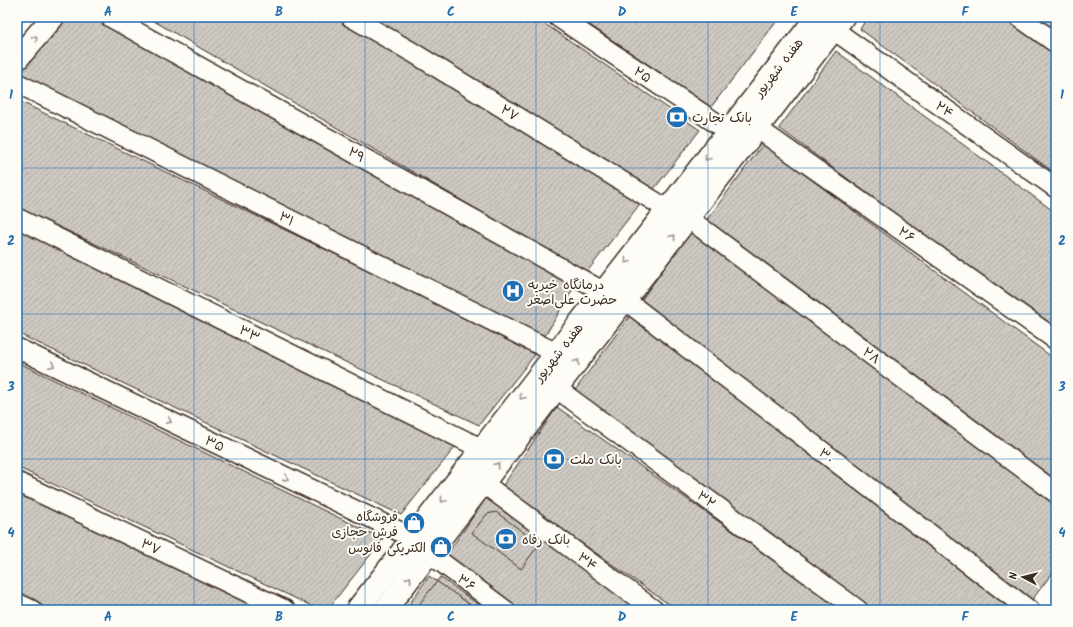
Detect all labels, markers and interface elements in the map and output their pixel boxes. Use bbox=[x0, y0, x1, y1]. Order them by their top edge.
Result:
text: A bbox=[104, 2, 112, 23]
text: B bbox=[275, 2, 283, 23]
text: C bbox=[447, 2, 455, 23]
text: D bbox=[618, 2, 627, 23]
text: E bbox=[790, 2, 798, 23]
text: F bbox=[961, 2, 969, 23]
street label: هفده شهریور bbox=[749, 34, 809, 103]
one-way arrow bbox=[30, 35, 37, 43]
street label: ۲۵ bbox=[629, 62, 655, 89]
text: 1 bbox=[9, 85, 13, 106]
text: 1 bbox=[1060, 85, 1064, 106]
street label: ۲۴ bbox=[931, 96, 958, 124]
street label: ۲۷ bbox=[496, 100, 522, 127]
bank icon: بانک تجارت bbox=[664, 104, 690, 130]
place label: بانک تجارت bbox=[692, 108, 752, 129]
street label: ۲۹ bbox=[344, 142, 369, 169]
one-way arrow bbox=[705, 154, 712, 161]
street label: ۳۱ bbox=[275, 206, 298, 232]
street label: ۲۶ bbox=[893, 222, 919, 249]
text: 2 bbox=[7, 231, 15, 252]
text: 2 bbox=[1058, 231, 1066, 252]
one-way arrow bbox=[668, 235, 675, 242]
one-way arrow bbox=[625, 257, 632, 264]
place label: درمانگاه خیریه حضرت علی‌اصغر bbox=[527, 275, 617, 311]
hospital icon: درمانگاه خیریه حضرت علی‌اصغر bbox=[500, 278, 526, 304]
street label: هفده شهریور bbox=[529, 319, 589, 388]
street label: ۳۳ bbox=[235, 320, 264, 348]
street label: ۲۸ bbox=[858, 342, 885, 370]
one-way arrow bbox=[48, 360, 55, 368]
one-way arrow bbox=[572, 360, 579, 367]
text: 3 bbox=[6, 377, 15, 398]
text: 3 bbox=[1057, 377, 1066, 398]
one-way arrow bbox=[520, 393, 527, 400]
one-way arrow bbox=[165, 416, 173, 424]
street label: ۳۵ bbox=[201, 431, 228, 458]
street label: ۳۰ bbox=[814, 443, 838, 469]
bank icon: بانک ملت bbox=[541, 446, 567, 472]
place label: بانک ملت bbox=[570, 450, 622, 471]
one-way arrow bbox=[492, 463, 499, 470]
one-way arrow bbox=[282, 473, 290, 481]
street label: ۳۲ bbox=[692, 486, 720, 514]
one-way arrow bbox=[440, 496, 447, 503]
place label: فروشگاه فرش حجازی bbox=[332, 507, 398, 543]
shop icon: فروشگاه فرش حجازی bbox=[401, 510, 427, 536]
text: 4 bbox=[7, 523, 15, 544]
text: 4 bbox=[1058, 523, 1066, 544]
bank icon: بانک رفاه bbox=[493, 526, 519, 552]
place label: بانک رفاه bbox=[522, 530, 570, 551]
street label: ۳۷ bbox=[137, 534, 164, 561]
shop icon: الکتریکی فانوس bbox=[428, 534, 454, 560]
place label: الکتریکی فانوس bbox=[348, 538, 426, 559]
street label: ۳۴ bbox=[573, 548, 602, 577]
north arrow bbox=[1003, 557, 1043, 597]
street label: ۳۶ bbox=[452, 569, 480, 597]
text: N bbox=[1005, 571, 1023, 580]
one-way arrow bbox=[404, 577, 411, 584]
text: A bbox=[104, 607, 112, 627]
text: B bbox=[275, 607, 283, 627]
text: C bbox=[447, 607, 455, 627]
text: D bbox=[618, 607, 627, 627]
text: E bbox=[790, 607, 798, 627]
text: F bbox=[961, 607, 969, 627]

